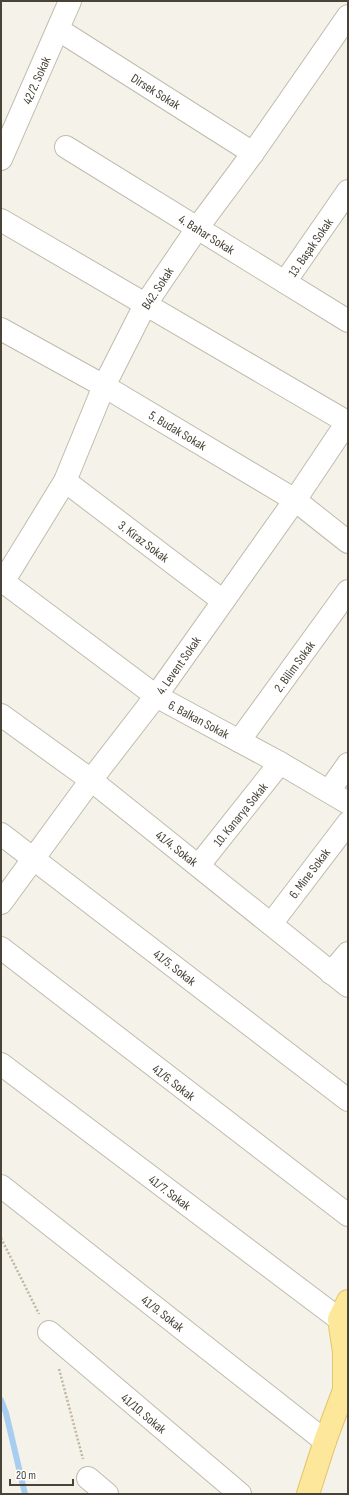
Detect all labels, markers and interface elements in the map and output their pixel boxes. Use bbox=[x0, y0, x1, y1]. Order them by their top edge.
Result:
street label: 42/2. Sokak bbox=[19, 54, 55, 107]
street label: Dirsek Sokak bbox=[128, 70, 183, 113]
street label: 4. Bahar Sokak bbox=[175, 211, 237, 258]
street label: 13. Başak Sokak bbox=[285, 215, 337, 280]
street label: B42. Sokak bbox=[138, 264, 177, 313]
street label: 5. Budak Sokak bbox=[146, 407, 209, 454]
street label: 3. Kiraz Sokak bbox=[115, 518, 172, 566]
street label: 4. Levent Sokak bbox=[153, 633, 205, 698]
street label: 2. Bilim Sokak bbox=[271, 638, 319, 695]
street label: 6. Balkan Sokak bbox=[165, 697, 232, 743]
street label: 10. Kanarya Sokak bbox=[210, 779, 271, 850]
street label: 41/4. Sokak bbox=[152, 827, 201, 870]
street label: 6. Mine Sokak bbox=[286, 845, 334, 902]
street label: 41/5. Sokak bbox=[150, 946, 199, 989]
street label: 41/6. Sokak bbox=[149, 1061, 198, 1104]
street label: 41/7. Sokak bbox=[145, 1172, 194, 1214]
street label: 41/9. Sokak bbox=[138, 1292, 187, 1335]
street label: 41/10. Sokak bbox=[117, 1390, 169, 1437]
scale bar bbox=[10, 1461, 73, 1487]
text: 20 m bbox=[16, 1468, 36, 1483]

